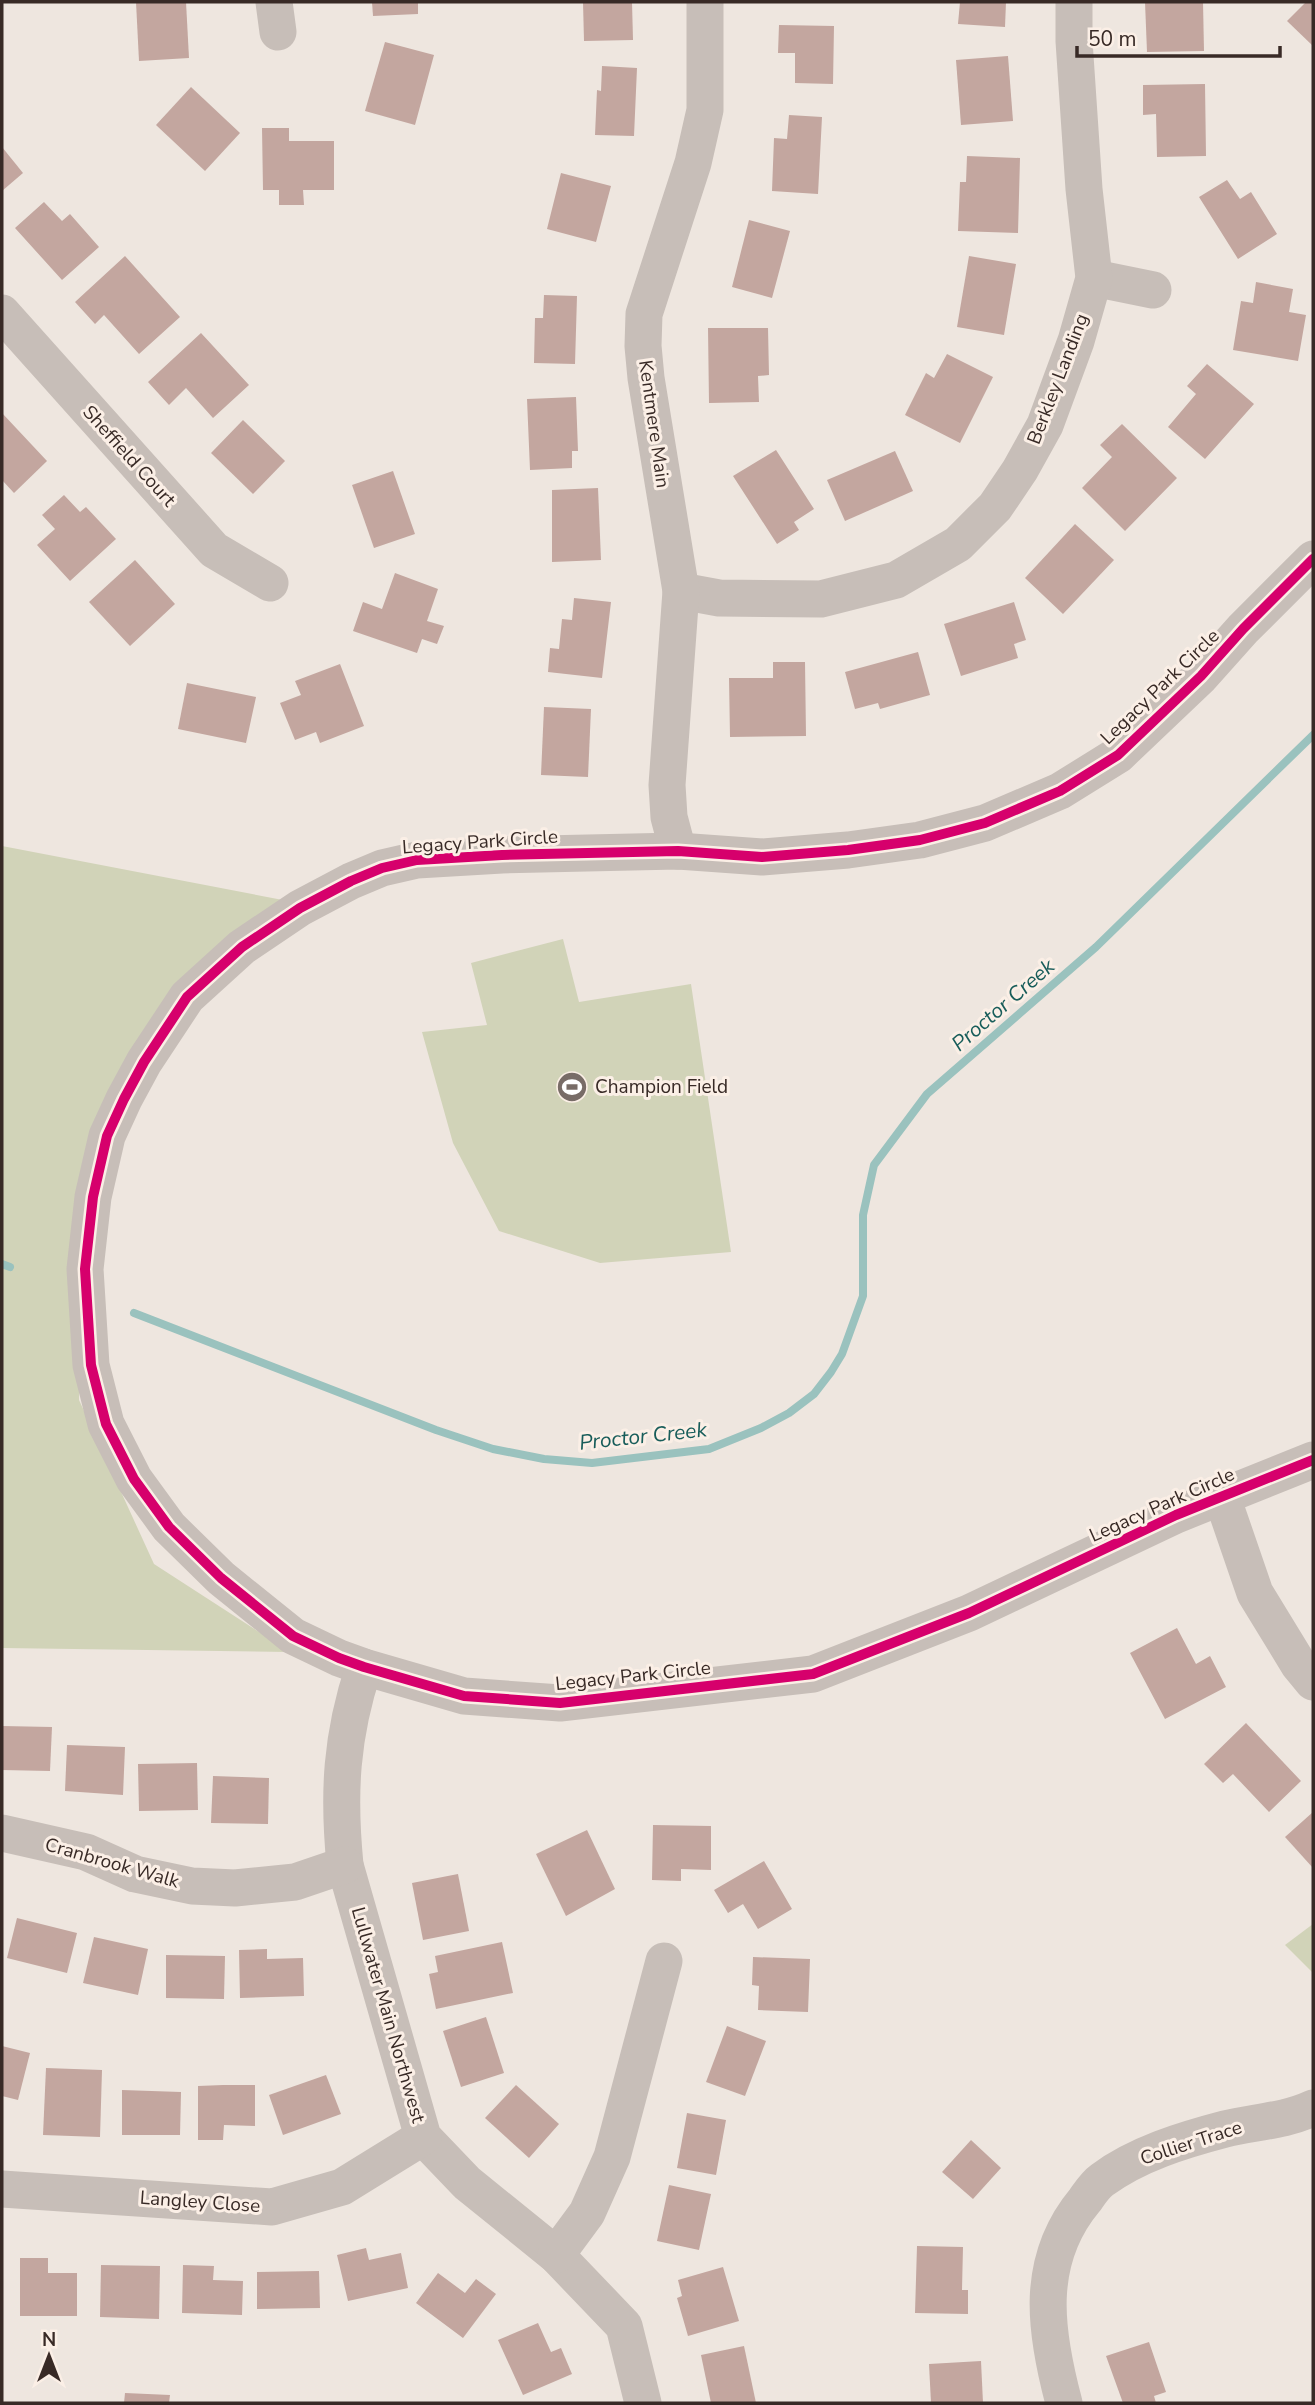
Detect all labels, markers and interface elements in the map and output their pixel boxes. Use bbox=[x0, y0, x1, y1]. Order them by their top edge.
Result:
scale bar bbox=[1077, 14, 1280, 58]
text: 50 m bbox=[1088, 25, 1137, 53]
street label: Berkley Landing bbox=[1021, 310, 1095, 448]
street label: Kentmere Main bbox=[632, 358, 676, 490]
street label: Sheffield Court bbox=[76, 400, 182, 513]
street label: Legacy Park Circle bbox=[1095, 623, 1225, 751]
street label: Legacy Park Circle bbox=[401, 824, 559, 860]
water label: Proctor Creek bbox=[945, 952, 1061, 1058]
sports icon: Champion Field bbox=[555, 1070, 589, 1104]
place label: Champion Field bbox=[595, 1074, 728, 1100]
water label: Proctor Creek bbox=[578, 1415, 709, 1457]
street label: Legacy Park Circle bbox=[1085, 1461, 1239, 1549]
street label: Legacy Park Circle bbox=[554, 1655, 712, 1697]
street label: Cranbrook Walk bbox=[42, 1831, 183, 1895]
street label: Lullwater Main Northwest bbox=[345, 1904, 431, 2126]
street label: Collier Trace bbox=[1137, 2114, 1245, 2172]
street label: Langley Close bbox=[139, 2185, 261, 2219]
north arrow bbox=[14, 2321, 84, 2391]
text: N bbox=[42, 2327, 56, 2353]

